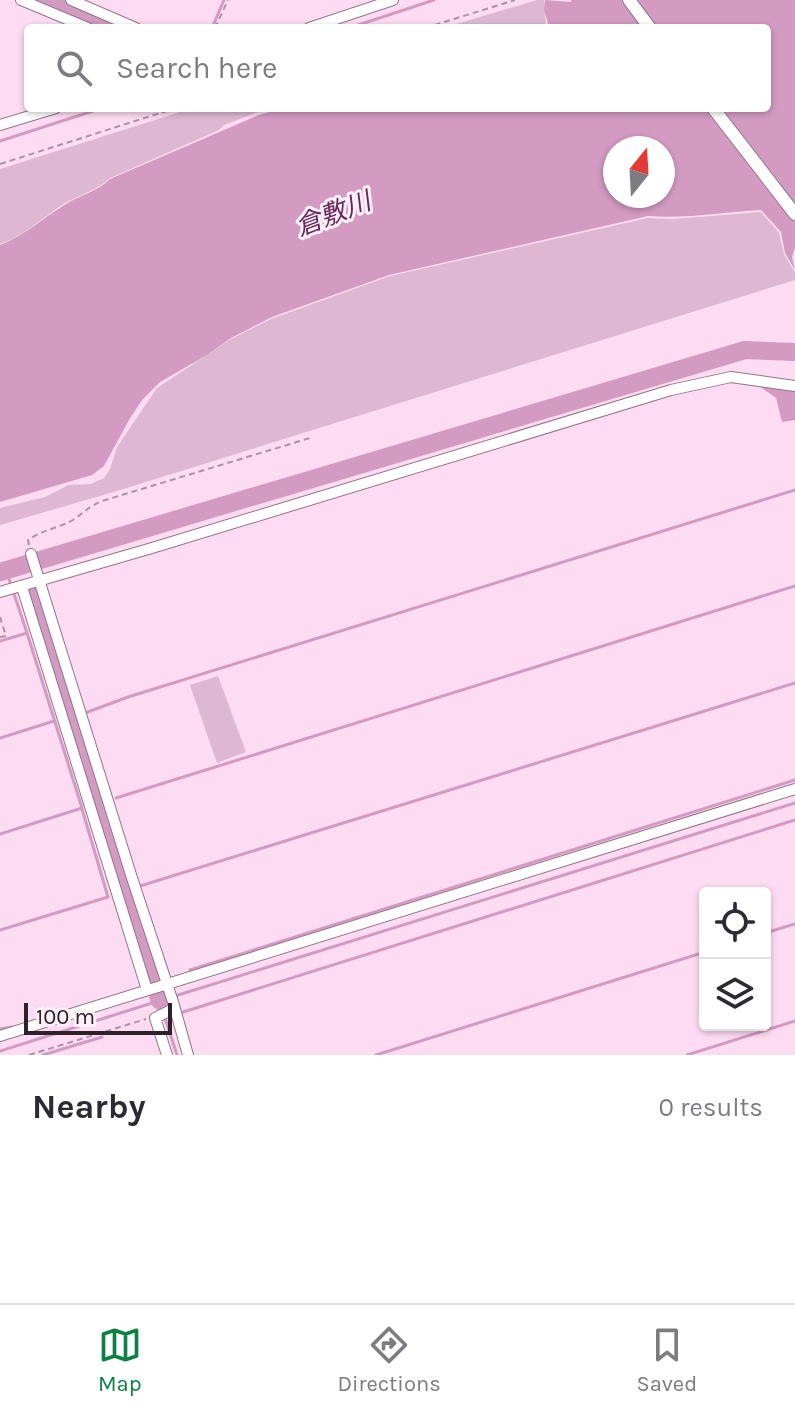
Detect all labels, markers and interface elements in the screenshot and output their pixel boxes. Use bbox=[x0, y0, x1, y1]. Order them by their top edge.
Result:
search box bbox=[24, 24, 771, 112]
icon: search bbox=[52, 46, 96, 90]
text: Search here bbox=[116, 50, 277, 86]
north arrow bbox=[603, 136, 675, 208]
water label: 倉敷川 bbox=[291, 184, 378, 242]
map controls bbox=[699, 887, 771, 1031]
button: locate bbox=[699, 887, 771, 959]
button: layers bbox=[699, 959, 771, 1031]
scale bar bbox=[24, 999, 172, 1035]
text: 100 m bbox=[36, 1004, 95, 1030]
text: Nearby bbox=[32, 1087, 146, 1127]
text: 0 results bbox=[659, 1092, 763, 1123]
tab: Map bbox=[98, 1323, 142, 1397]
tab: Directions bbox=[337, 1323, 441, 1397]
tab: Saved bbox=[636, 1323, 697, 1397]

